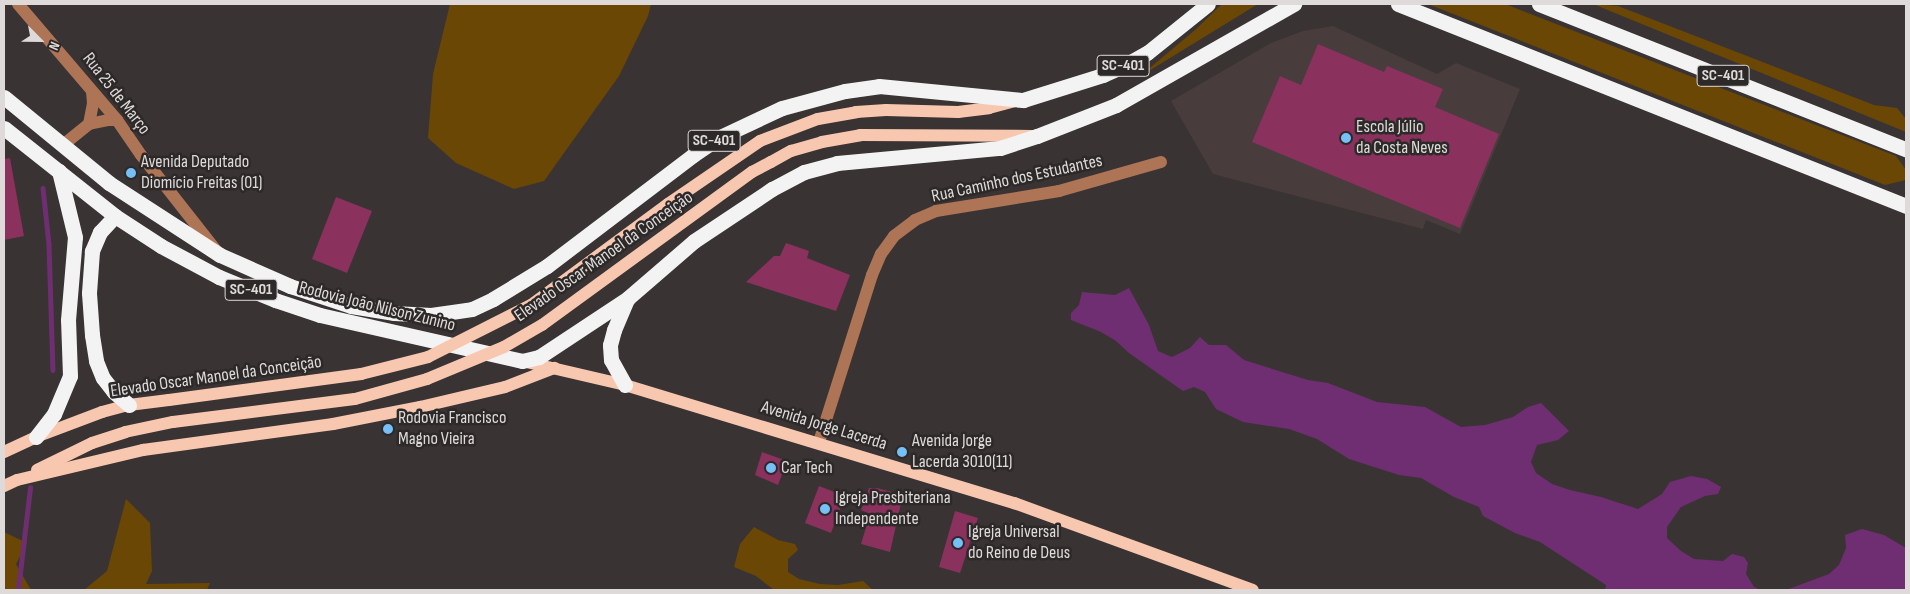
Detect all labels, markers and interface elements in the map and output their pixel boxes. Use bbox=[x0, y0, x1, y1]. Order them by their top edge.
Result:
north arrow bbox=[15, 15, 65, 65]
text: N bbox=[45, 39, 64, 53]
street label: Rua 25 de Março bbox=[77, 49, 155, 139]
road number: SC-401 bbox=[1096, 52, 1150, 80]
road number: SC-401 bbox=[1696, 62, 1750, 90]
place label: Escola Júlio da Costa Neves bbox=[1356, 117, 1448, 160]
road number: SC-401 bbox=[686, 128, 742, 154]
marker: Escola Júlio da Costa Neves bbox=[1340, 132, 1352, 144]
street label: Rua Caminho dos Estudantes bbox=[930, 150, 1104, 208]
place label: Avenida Deputado Diomício Freitas (01) bbox=[141, 152, 262, 194]
marker: Avenida Deputado Diomício Freitas (01) bbox=[125, 167, 137, 179]
street label: Elevado Oscar Manoel da Conceição bbox=[511, 187, 697, 327]
road number: SC-401 bbox=[224, 276, 278, 304]
street label: Rodovia João Nilson Zunino bbox=[297, 277, 457, 337]
street label: Elevado Oscar Manoel da Conceição bbox=[109, 351, 323, 403]
street label: Avenida Jorge Lacerda bbox=[759, 397, 889, 455]
place label: Rodovia Francisco Magno Vieira bbox=[398, 408, 506, 450]
marker: Rodovia Francisco Magno Vieira bbox=[382, 423, 394, 435]
place label: Avenida Jorge Lacerda 3010(11) bbox=[912, 431, 1012, 474]
marker: Avenida Jorge Lacerda 3010(11) bbox=[896, 446, 908, 458]
place label: Car Tech bbox=[781, 457, 833, 479]
marker: Car Tech bbox=[765, 462, 777, 474]
place label: Igreja Presbiteriana Independente bbox=[835, 488, 951, 530]
marker: Igreja Presbiteriana Independente bbox=[819, 503, 831, 515]
place label: Igreja Universal do Reino de Deus bbox=[968, 522, 1070, 564]
marker: Igreja Universal do Reino de Deus bbox=[952, 537, 964, 549]

